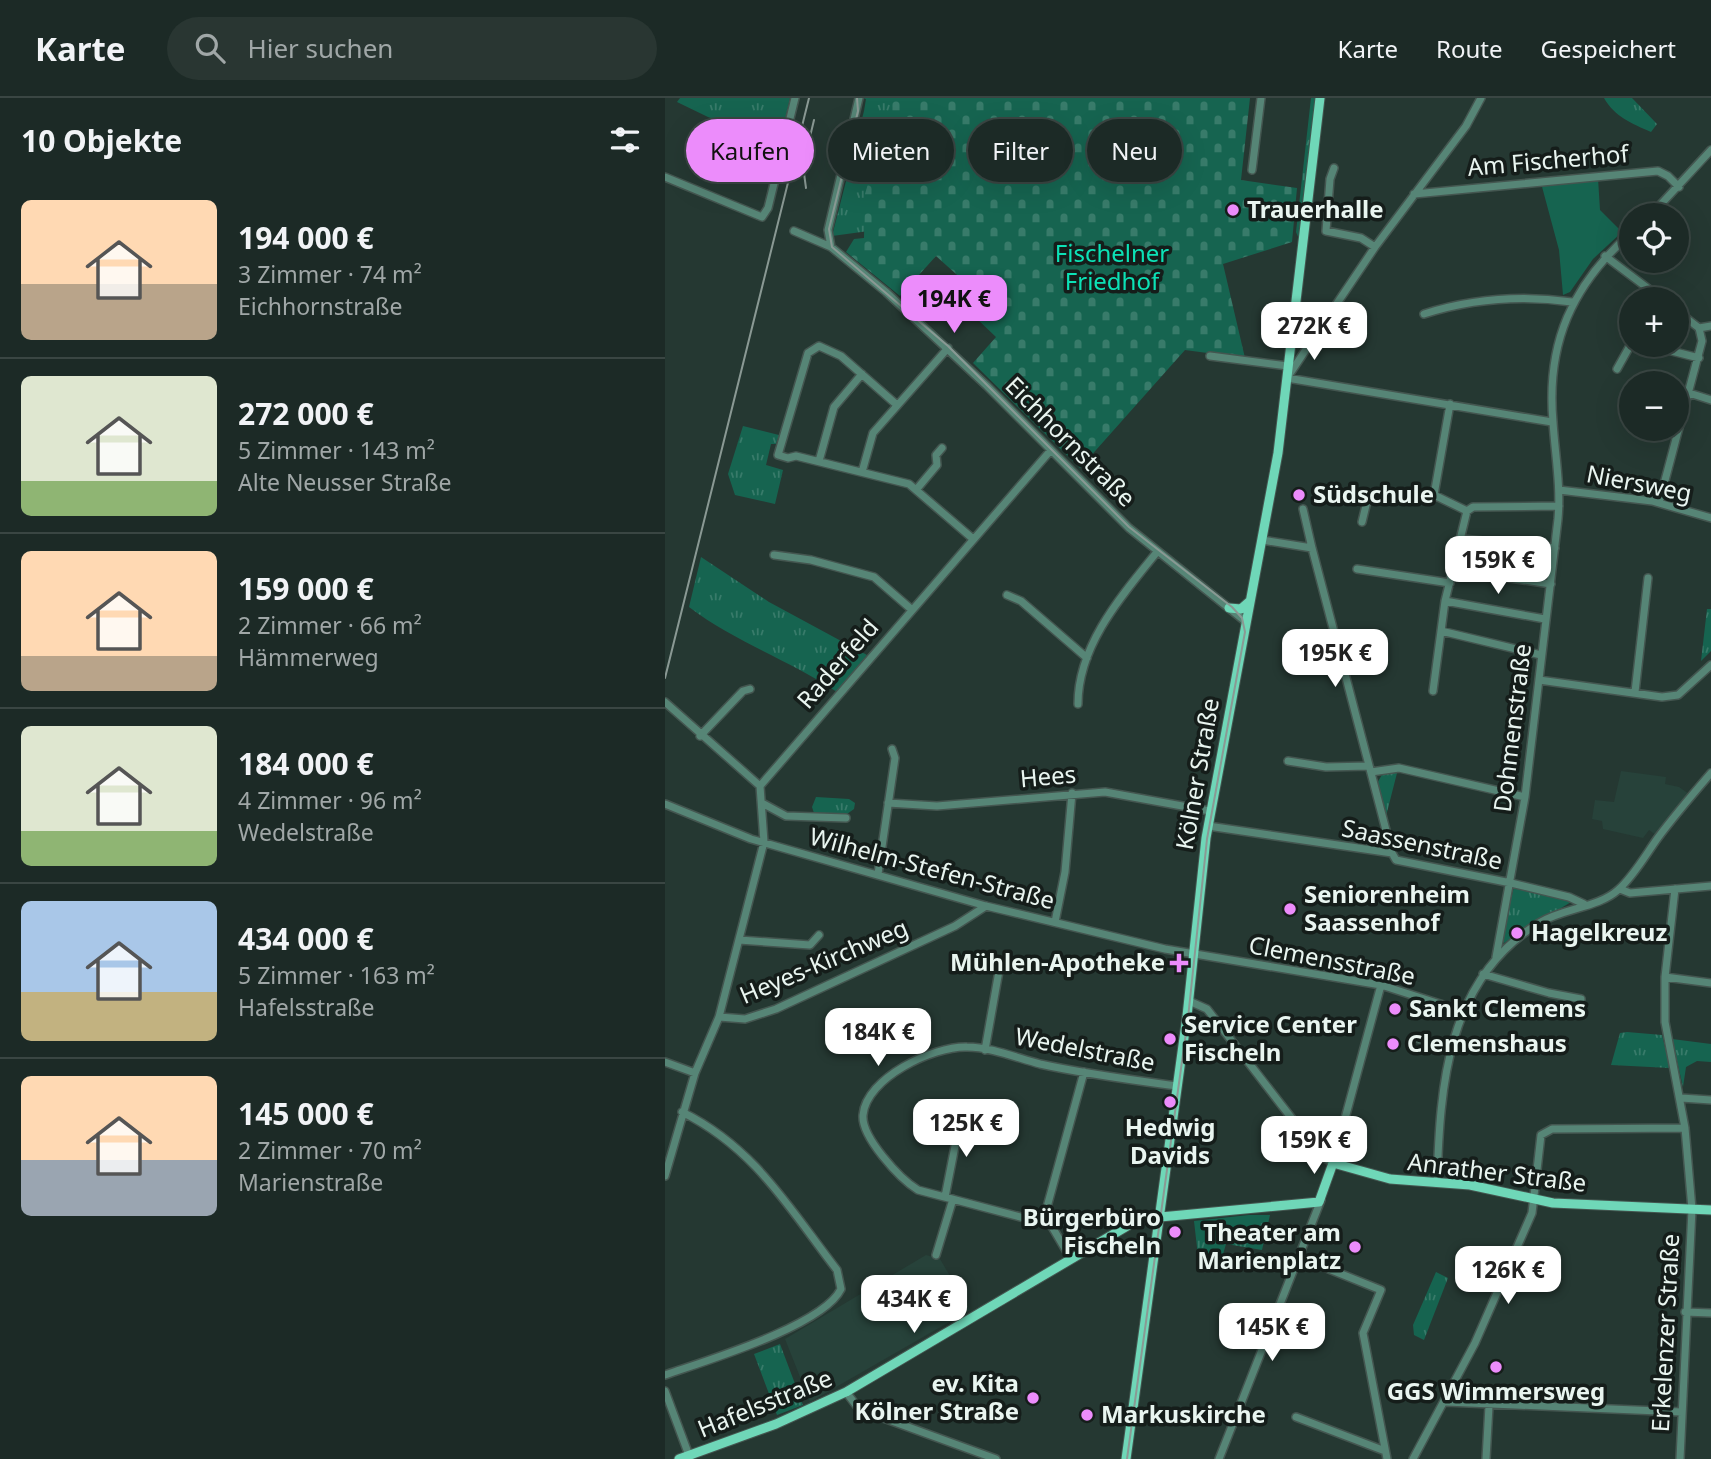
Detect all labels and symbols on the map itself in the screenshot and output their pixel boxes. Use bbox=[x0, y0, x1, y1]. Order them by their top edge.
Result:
street label: Am Fischerhof bbox=[1466, 136, 1632, 183]
place label: Trauerhalle bbox=[1247, 192, 1384, 225]
marker: Trauerhalle bbox=[1225, 202, 1241, 218]
park label: Fischelner Friedhof bbox=[1055, 236, 1169, 297]
pin: 194K € bbox=[897, 275, 1011, 335]
pin: 272K € bbox=[1257, 302, 1371, 362]
street label: Eichhornstraße bbox=[999, 369, 1143, 513]
street label: Niersweg bbox=[1584, 456, 1695, 509]
place label: Südschule bbox=[1313, 477, 1434, 510]
marker: Südschule bbox=[1291, 487, 1307, 503]
pin: 159K € bbox=[1441, 536, 1555, 596]
street label: Raderfeld bbox=[789, 611, 885, 715]
pin: 195K € bbox=[1278, 630, 1392, 689]
street label: Dohmenstraße bbox=[1485, 642, 1538, 814]
street label: Kölner Straße bbox=[1167, 695, 1226, 852]
street label: Hees bbox=[1018, 757, 1077, 794]
street label: Saassenstraße bbox=[1339, 810, 1506, 877]
street label: Wilhelm-Stefen-Straße bbox=[806, 819, 1059, 916]
place label: Seniorenheim Saassenhof bbox=[1304, 877, 1470, 938]
marker: Seniorenheim Saassenhof bbox=[1282, 901, 1298, 917]
street label: Heyes-Kirchweg bbox=[734, 910, 913, 1011]
place label: Hagelkreuz bbox=[1531, 915, 1667, 948]
marker: Hagelkreuz bbox=[1509, 925, 1525, 941]
street label: Clemensstraße bbox=[1246, 927, 1418, 992]
place label: Mühlen-Apotheke bbox=[950, 945, 1165, 978]
marker: Mühlen-Apotheke bbox=[1171, 955, 1187, 971]
place label: Sankt Clemens bbox=[1409, 991, 1586, 1024]
marker: Sankt Clemens bbox=[1387, 1001, 1403, 1017]
place label: Service Center Fischeln bbox=[1184, 1007, 1357, 1068]
pin: 184K € bbox=[821, 1009, 935, 1068]
street label: Wedelstraße bbox=[1013, 1019, 1158, 1078]
place label: Clemenshaus bbox=[1407, 1026, 1567, 1059]
marker: Service Center Fischeln bbox=[1162, 1031, 1178, 1047]
marker: Clemenshaus bbox=[1385, 1036, 1401, 1052]
marker: Hedwig Davids bbox=[1162, 1094, 1178, 1110]
pin: 125K € bbox=[909, 1100, 1023, 1159]
place label: Hedwig Davids bbox=[1125, 1110, 1215, 1171]
pin: 159K € bbox=[1257, 1116, 1371, 1176]
street label: Anrather Straße bbox=[1406, 1144, 1588, 1199]
place label: Bürgerbüro Fischeln bbox=[1023, 1200, 1161, 1261]
place label: Theater am Marienplatz bbox=[1197, 1215, 1341, 1276]
marker: Bürgerbüro Fischeln bbox=[1167, 1224, 1183, 1240]
street label: Erkelenzer Straße bbox=[1643, 1233, 1686, 1433]
marker: Theater am Marienplatz bbox=[1347, 1239, 1363, 1255]
pin: 126K € bbox=[1451, 1246, 1565, 1306]
pin: 434K € bbox=[857, 1276, 971, 1335]
pin: 145K € bbox=[1215, 1304, 1329, 1363]
marker: GGS Wimmersweg bbox=[1488, 1359, 1504, 1375]
street label: Hafelsstraße bbox=[692, 1361, 837, 1445]
place label: ev. Kita Kölner Straße bbox=[855, 1366, 1019, 1427]
place label: GGS Wimmersweg bbox=[1387, 1374, 1605, 1407]
marker: ev. Kita Kölner Straße bbox=[1025, 1390, 1041, 1406]
place label: Markuskirche bbox=[1101, 1397, 1266, 1430]
marker: Markuskirche bbox=[1079, 1407, 1095, 1423]

